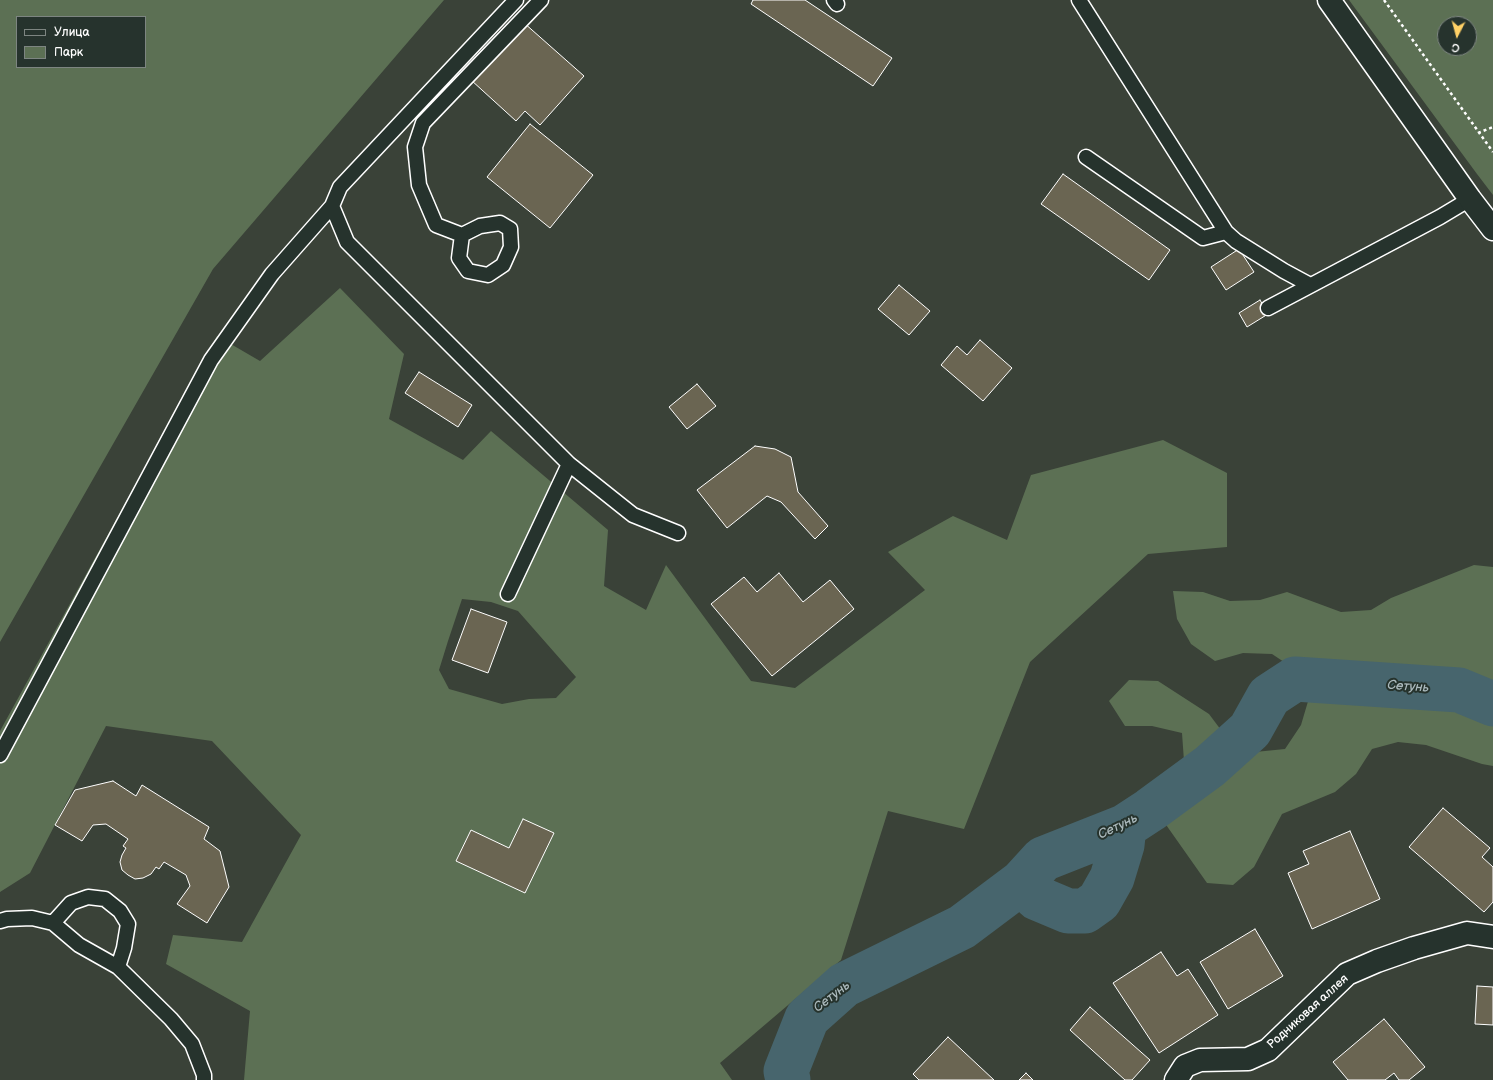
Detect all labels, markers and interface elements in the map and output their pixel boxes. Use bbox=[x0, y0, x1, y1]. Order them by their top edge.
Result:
legend bbox=[16, 16, 146, 68]
north arrow bbox=[1437, 16, 1477, 56]
text: Улица bbox=[54, 25, 90, 40]
text: С bbox=[1451, 41, 1460, 54]
text: Парк bbox=[54, 45, 83, 60]
water label: Сетунь bbox=[1387, 678, 1429, 696]
water label: Сетунь bbox=[1096, 811, 1140, 843]
street label: Родниковая аллея bbox=[1265, 972, 1351, 1052]
water label: Сетунь bbox=[811, 978, 853, 1016]

